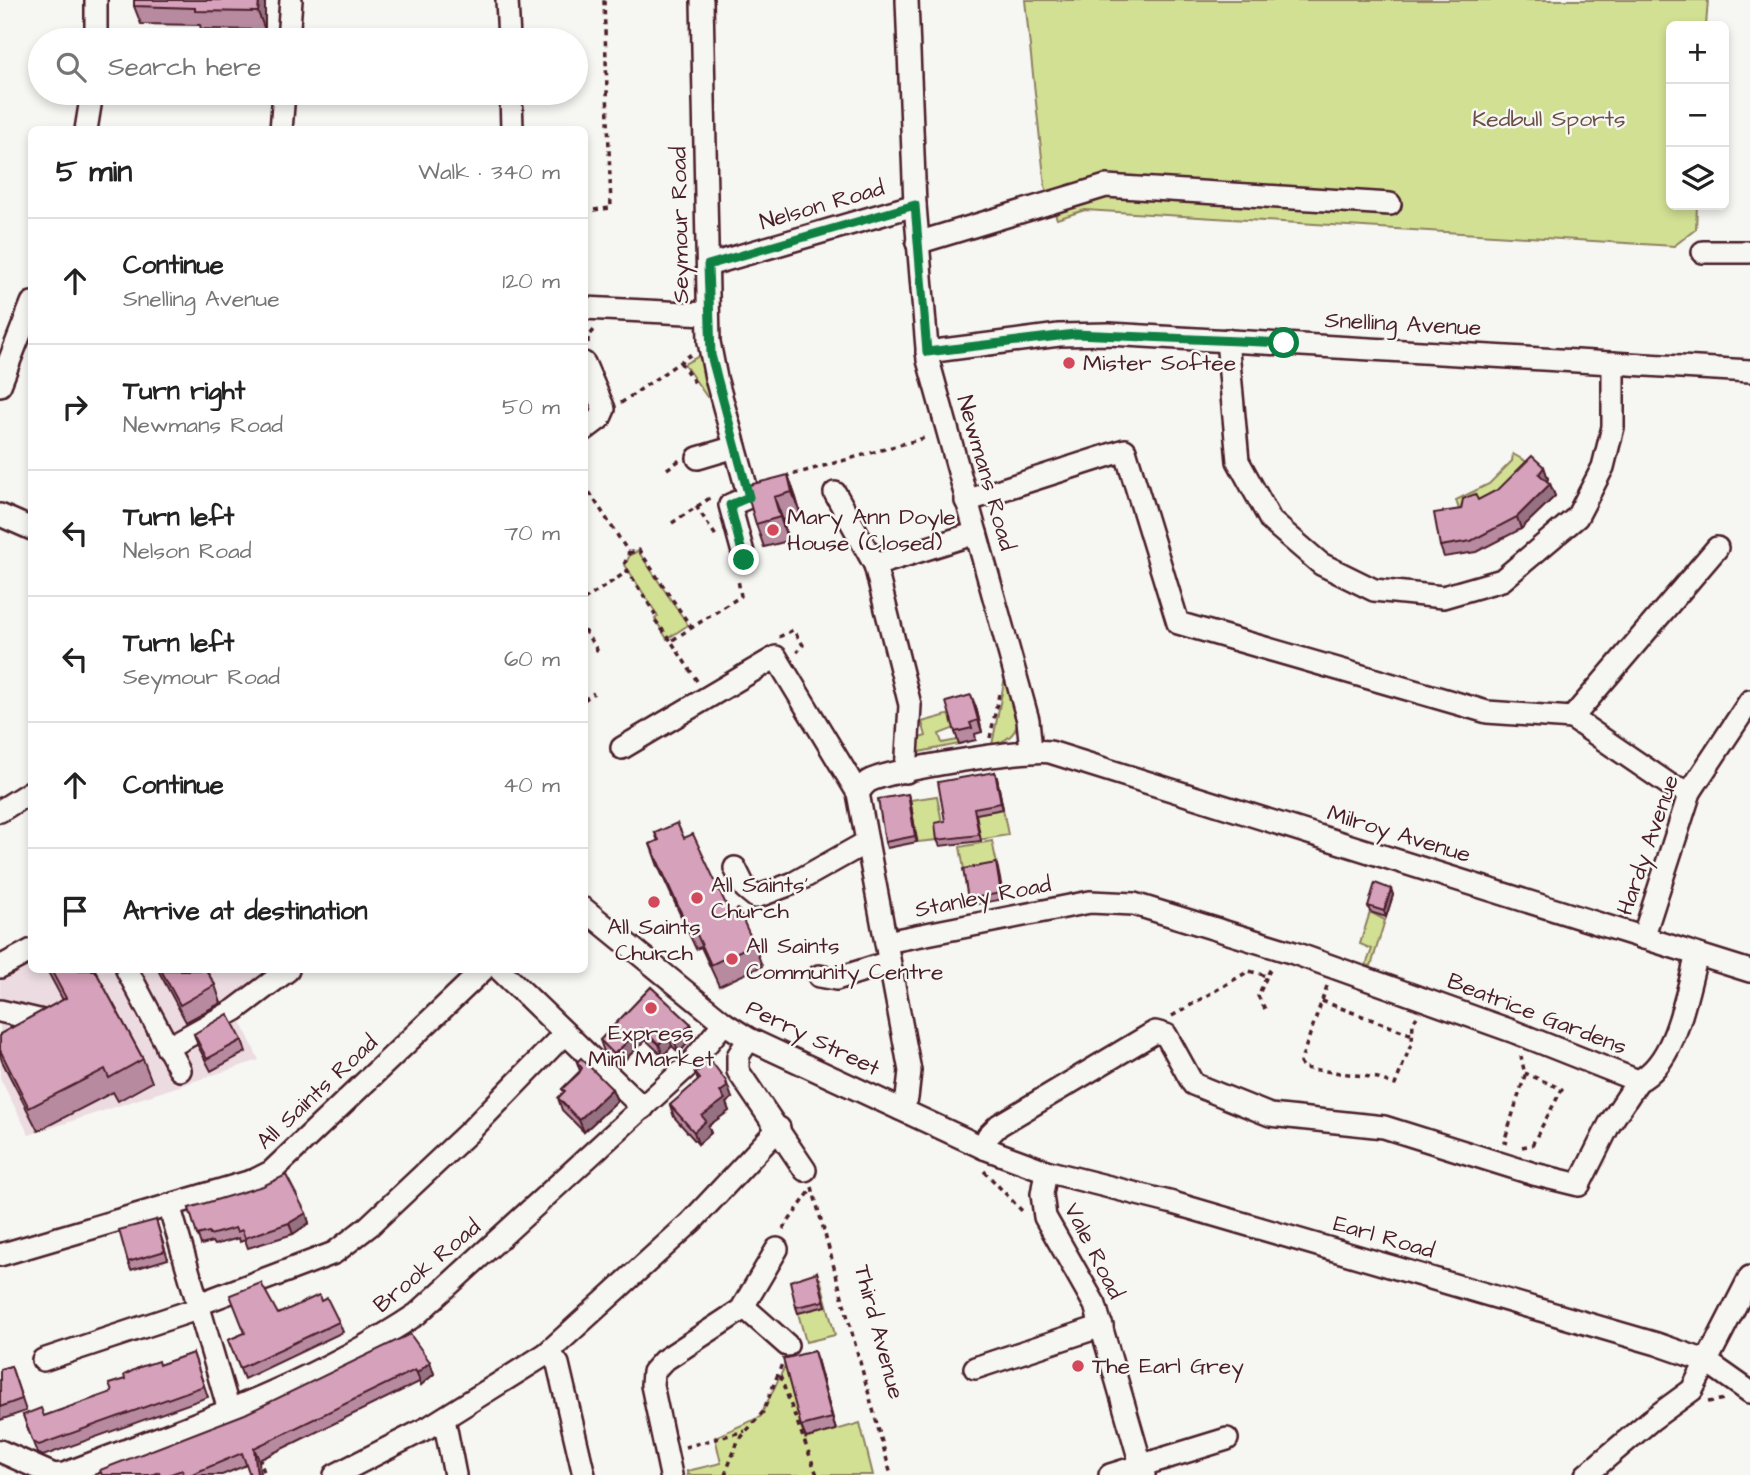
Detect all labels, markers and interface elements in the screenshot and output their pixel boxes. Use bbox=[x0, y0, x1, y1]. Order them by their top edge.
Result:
map controls bbox=[1666, 21, 1729, 210]
button: + bbox=[1666, 21, 1729, 84]
search box bbox=[28, 28, 588, 105]
icon: search bbox=[52, 48, 90, 86]
text: Search here bbox=[108, 49, 261, 85]
button: − bbox=[1666, 84, 1729, 147]
park label: Kedbull Sports bbox=[1472, 103, 1626, 135]
street label: Seymour Road bbox=[663, 146, 698, 304]
button: layers bbox=[1666, 147, 1729, 210]
text: 5 min bbox=[56, 151, 132, 193]
text: Walk · 340 m bbox=[418, 156, 560, 188]
street label: Nelson Road bbox=[756, 172, 888, 238]
text: Continue bbox=[123, 247, 224, 283]
icon: ahead bbox=[56, 262, 94, 300]
text: 120 m bbox=[502, 265, 560, 297]
text: Snelling Avenue bbox=[123, 283, 280, 315]
street label: Snelling Avenue bbox=[1324, 304, 1482, 345]
route start bbox=[1268, 327, 1299, 358]
place label: Mister Softee bbox=[1083, 347, 1236, 379]
marker: Mister Softee bbox=[1061, 355, 1077, 371]
text: Turn right bbox=[123, 373, 245, 409]
icon: right bbox=[56, 388, 94, 426]
text: 50 m bbox=[502, 391, 560, 423]
street label: Newmans Road bbox=[949, 392, 1024, 555]
text: Newmans Road bbox=[123, 409, 283, 441]
text: Turn left bbox=[123, 499, 234, 535]
place label: Mary Ann Doyle House (Closed) bbox=[787, 501, 956, 559]
icon: left bbox=[56, 514, 94, 552]
text: 70 m bbox=[504, 517, 560, 549]
marker: Mary Ann Doyle House (Closed) bbox=[765, 522, 781, 538]
text: Nelson Road bbox=[123, 535, 252, 567]
route end bbox=[728, 544, 759, 575]
text: Turn left bbox=[123, 625, 234, 661]
icon: left bbox=[56, 640, 94, 678]
text: 60 m bbox=[504, 643, 560, 675]
text: Seymour Road bbox=[123, 661, 280, 693]
icon: ahead bbox=[56, 766, 94, 804]
text: Continue bbox=[123, 767, 224, 803]
text: 40 m bbox=[503, 769, 560, 801]
street label: Hardy Avenue bbox=[1609, 770, 1688, 920]
street label: Milroy Avenue bbox=[1323, 797, 1475, 872]
street label: Stanley Road bbox=[912, 868, 1054, 927]
place label: All Saints' Church bbox=[711, 869, 808, 927]
marker: All Saints' Church bbox=[689, 890, 705, 906]
icon: arrive bbox=[56, 892, 94, 930]
text: Arrive at destination bbox=[123, 893, 368, 929]
marker: All Saints Church bbox=[646, 894, 662, 910]
place label: All Saints Church bbox=[607, 911, 701, 969]
place label: All Saints Community Centre bbox=[746, 930, 943, 989]
marker: All Saints Community Centre bbox=[724, 951, 740, 967]
street label: Beatrice Gardens bbox=[1443, 965, 1631, 1063]
street label: Perry Street bbox=[740, 992, 886, 1085]
marker: Express Mini Market bbox=[643, 1000, 659, 1016]
place label: Express Mini Market bbox=[588, 1017, 715, 1075]
street label: All Saints Road bbox=[249, 1027, 385, 1157]
street label: Vale Road bbox=[1056, 1197, 1132, 1305]
street label: Earl Road bbox=[1330, 1207, 1438, 1267]
street label: Brook Road bbox=[367, 1211, 488, 1320]
street label: Third Avenue bbox=[846, 1261, 912, 1403]
place label: The Earl Grey bbox=[1092, 1350, 1244, 1383]
marker: The Earl Grey bbox=[1070, 1358, 1086, 1374]

